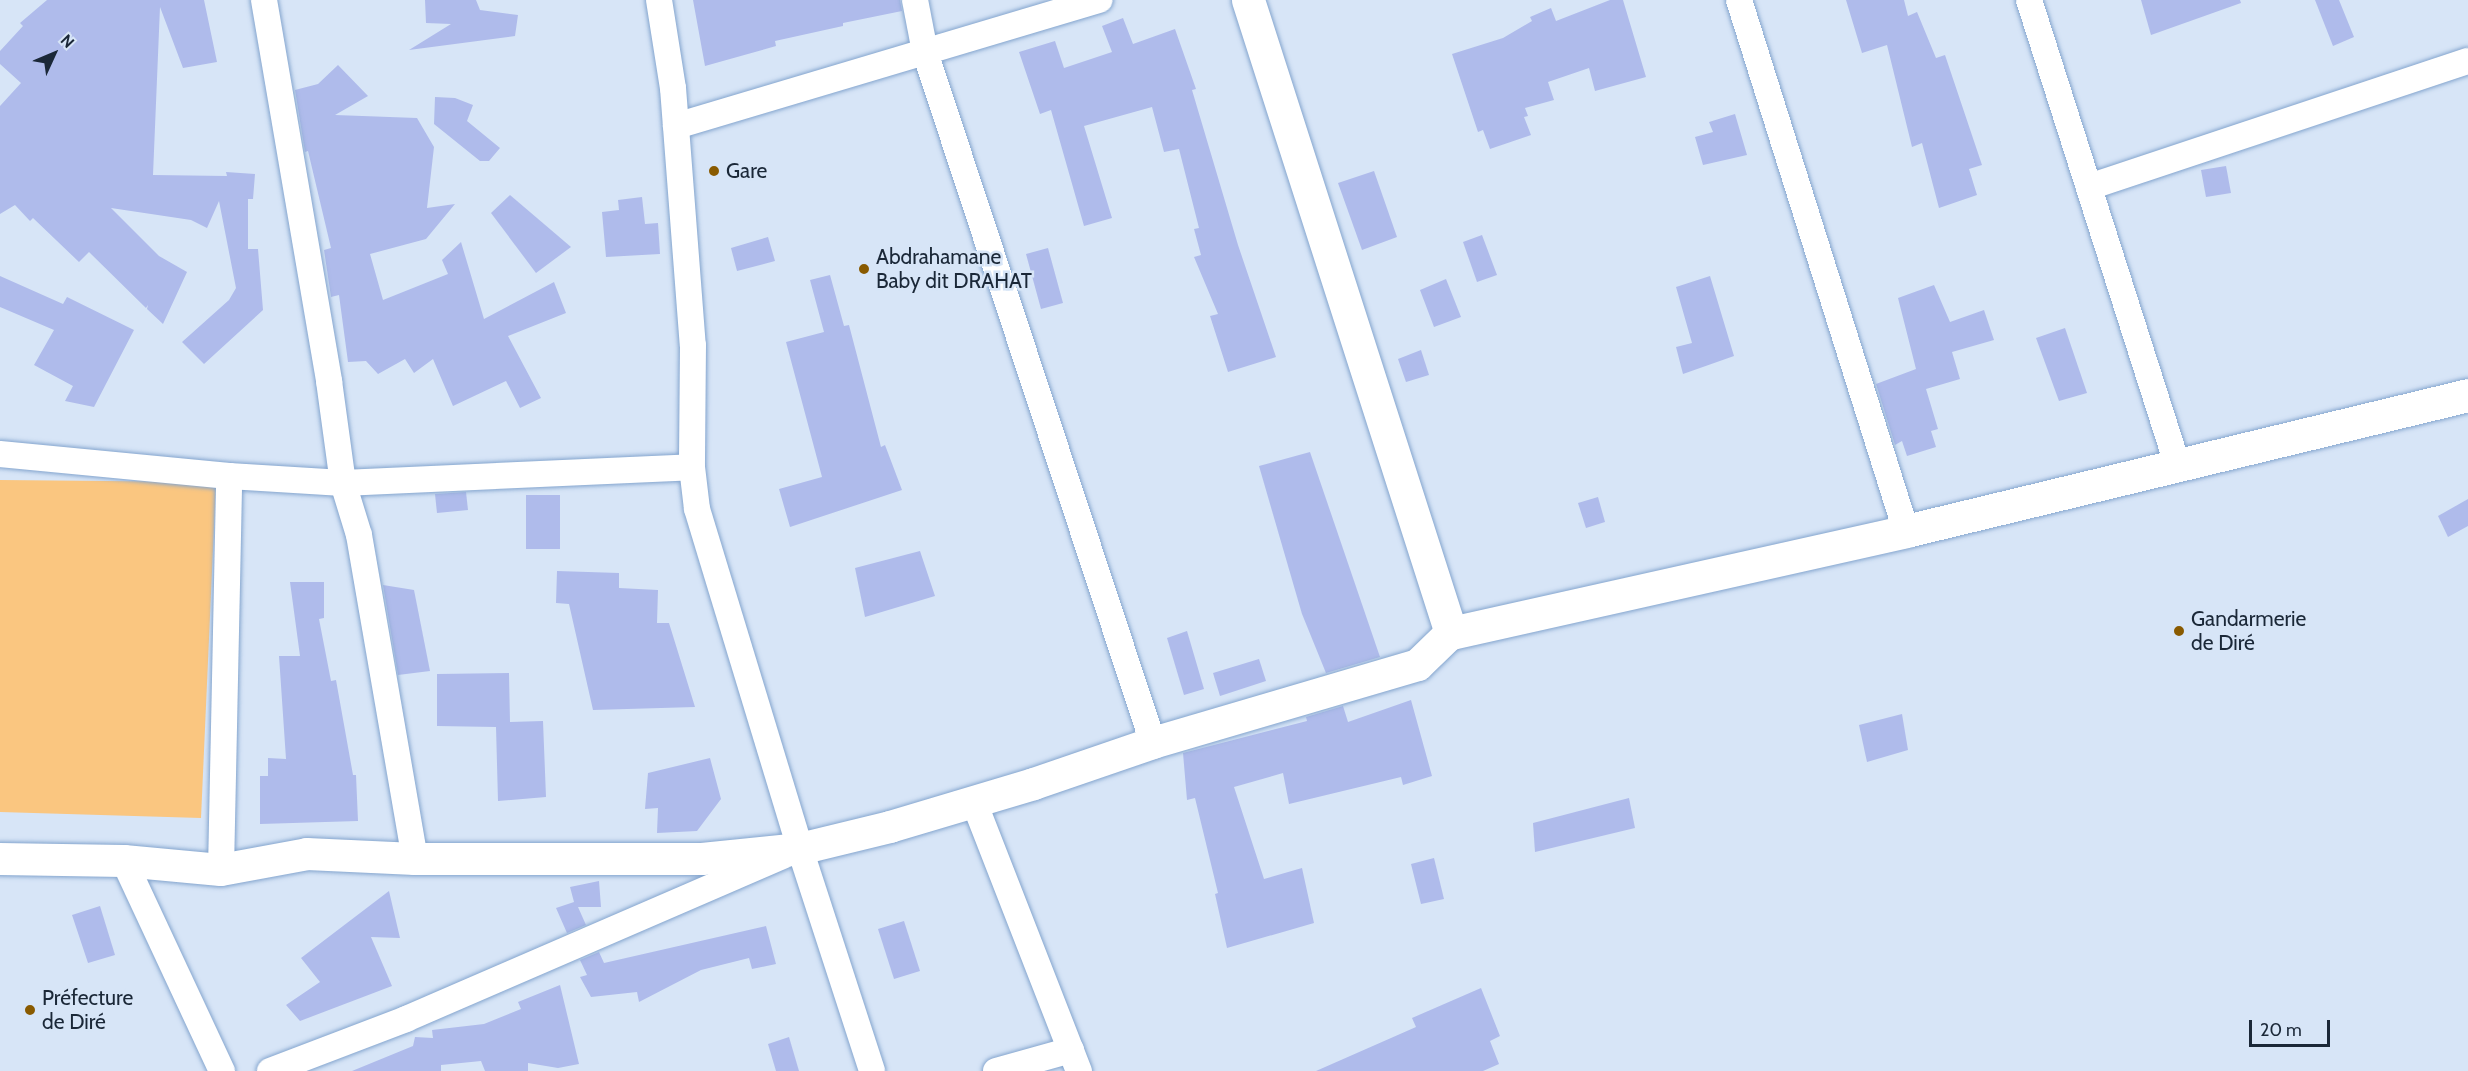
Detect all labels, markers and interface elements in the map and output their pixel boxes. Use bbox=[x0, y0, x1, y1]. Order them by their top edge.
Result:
north arrow bbox=[24, 24, 84, 84]
text: N bbox=[57, 30, 78, 52]
place label: Gare bbox=[726, 158, 767, 184]
marker: Gare bbox=[707, 164, 721, 178]
place label: Abdrahamane Baby dit DRAHAT bbox=[876, 244, 1032, 294]
marker: Abdrahamane Baby dit DRAHAT bbox=[857, 262, 871, 276]
place label: Gandarmerie de Diré bbox=[2191, 606, 2306, 656]
marker: Gandarmerie de Diré bbox=[2172, 624, 2186, 638]
place label: Préfecture de Diré bbox=[42, 985, 133, 1035]
marker: Préfecture de Diré bbox=[23, 1003, 37, 1017]
scale bar bbox=[2252, 1008, 2333, 1046]
text: 20 m bbox=[2260, 1019, 2302, 1041]

